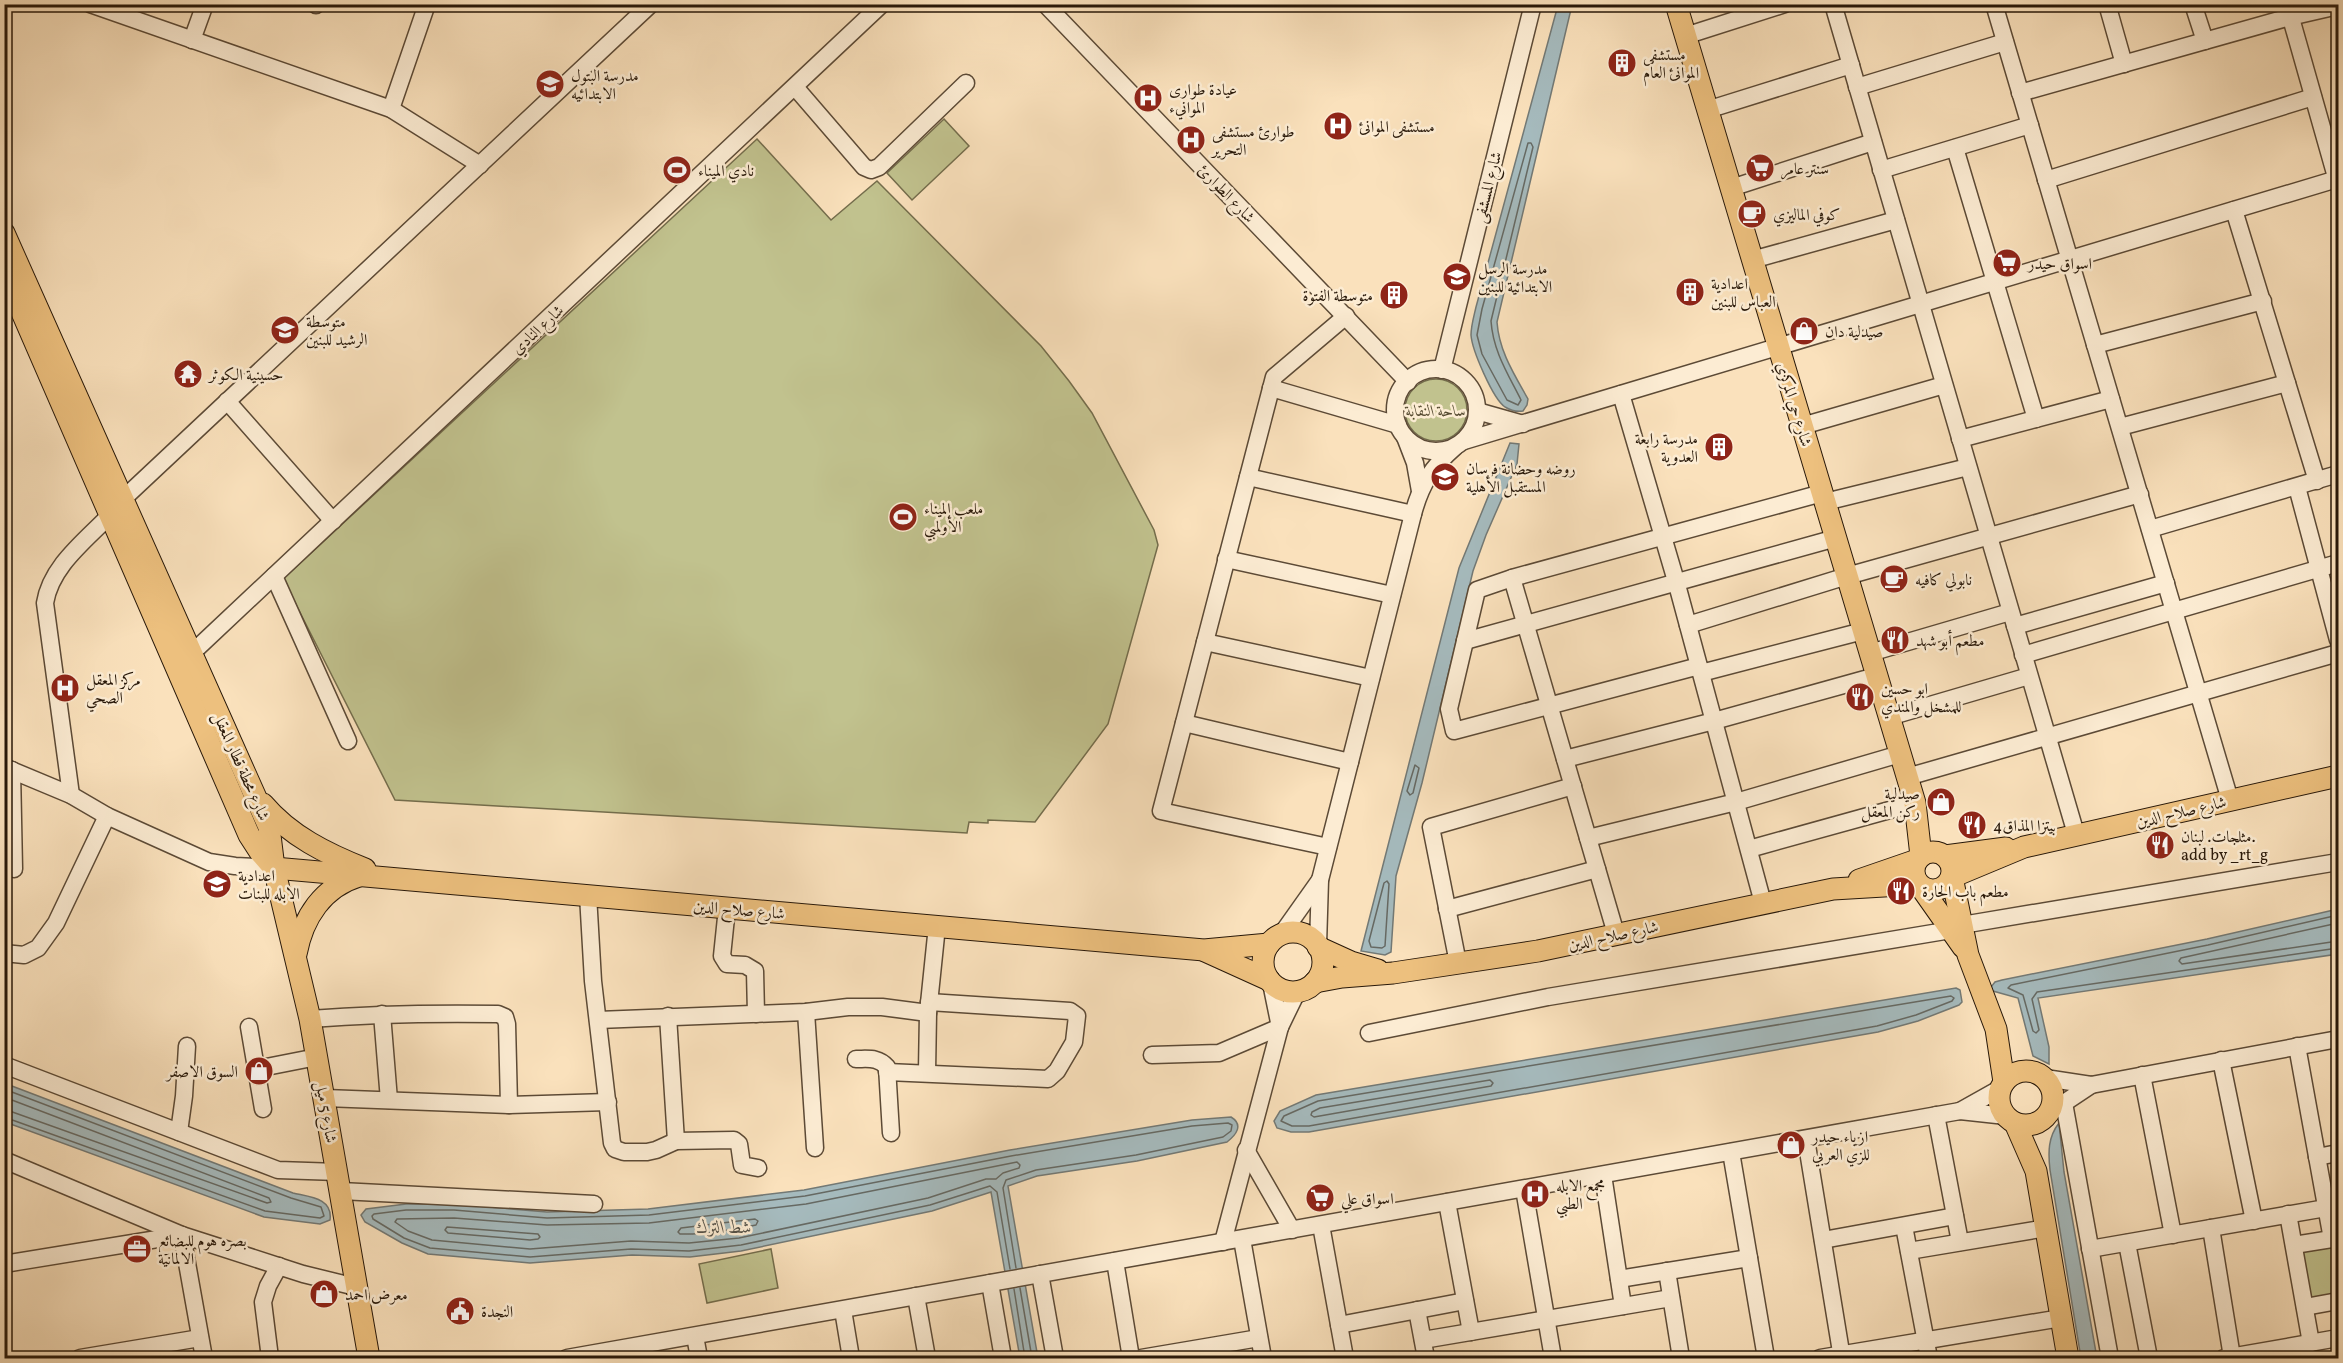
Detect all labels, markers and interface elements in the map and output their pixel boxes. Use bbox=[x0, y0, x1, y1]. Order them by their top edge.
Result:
place label: مستشفى الموانئ العام bbox=[1643, 45, 1699, 87]
building icon: مستشفى الموانئ العام bbox=[1606, 47, 1638, 79]
place label: مدرسة البتول الابتدائيه bbox=[571, 66, 639, 106]
school or university icon: مدرسة البتول الابتدائيه bbox=[534, 68, 566, 100]
place label: عيادة طوارى الموانيء bbox=[1169, 80, 1237, 120]
hospital icon: عيادة طوارى الموانيء bbox=[1132, 82, 1164, 114]
hospital icon: مستشفى الموانئ bbox=[1322, 110, 1354, 142]
place label: مستشفى الموانئ bbox=[1359, 117, 1435, 139]
place label: طوارئ مستشفى التحرير bbox=[1210, 122, 1295, 162]
hospital icon: طوارئ مستشفى التحرير bbox=[1175, 124, 1207, 156]
street label: شارع المسشفى bbox=[1469, 150, 1509, 226]
supermarket icon: سنتر عامر bbox=[1744, 152, 1776, 184]
sports icon: نادي الميناء bbox=[661, 154, 693, 186]
place label: سنتر عامر bbox=[1781, 159, 1829, 181]
street label: شارع الطوارئ bbox=[1191, 160, 1259, 229]
place label: نادي الميناء bbox=[698, 161, 754, 183]
cafe icon: كوفي الماليزي bbox=[1736, 198, 1768, 230]
place label: كوفي الماليزي bbox=[1773, 205, 1840, 227]
supermarket icon: اسواق حيدر bbox=[1991, 247, 2023, 279]
place label: اسواق حيدر bbox=[2026, 254, 2092, 276]
place label: مدرسة الرسل الابتدائية للبنين bbox=[1478, 259, 1552, 299]
school or university icon: مدرسة الرسل الابتدائية للبنين bbox=[1441, 261, 1473, 293]
place label: اعدادية العباس للبنين bbox=[1711, 274, 1776, 314]
building icon: اعدادية العباس للبنين bbox=[1674, 276, 1706, 308]
building icon: متوسطة الفتوة bbox=[1378, 279, 1410, 311]
place label: متوسطة الفتوة bbox=[1303, 286, 1373, 308]
street label: شارع النادي bbox=[507, 301, 570, 361]
place label: متوسطة الرشيد للبنين bbox=[306, 312, 367, 352]
school or university icon: متوسطة الرشيد للبنين bbox=[269, 314, 301, 346]
shop icon: صيدلية دان bbox=[1788, 315, 1820, 347]
place label: صيدلية دان bbox=[1825, 322, 1883, 344]
temple icon: حسينية الكوثر bbox=[172, 358, 204, 390]
street label: شارع حي المركزي bbox=[1769, 360, 1816, 450]
place label: حسينية الكوثر bbox=[207, 365, 283, 387]
park label: ساحة النقابة bbox=[1404, 401, 1466, 423]
place label: مدرسة رابعة العدوية bbox=[1635, 429, 1698, 469]
building icon: مدرسة رابعة العدوية bbox=[1703, 431, 1735, 463]
place label: روضه وحضانة فرسان المستقبل الأهلية bbox=[1466, 459, 1576, 499]
school or university icon: روضه وحضانة فرسان المستقبل الأهلية bbox=[1429, 461, 1461, 493]
place label: ملعب الميناء الأولمبي bbox=[924, 499, 983, 542]
sports icon: ملعب الميناء الأولمبي bbox=[887, 501, 919, 533]
cafe icon: نابولي كافيه bbox=[1878, 563, 1910, 595]
place label: نابولي كافيه bbox=[1915, 570, 1972, 592]
restaurant icon: مطعم أبو شهد bbox=[1879, 624, 1911, 656]
place label: مطعم أبو شهد bbox=[1916, 629, 1984, 656]
place label: مركز المعقل الصحي bbox=[86, 670, 141, 713]
hospital icon: مركز المعقل الصحي bbox=[49, 672, 81, 704]
place label: ابو حسين للمشخل والمندي bbox=[1881, 679, 1962, 719]
restaurant icon: ابو حسين للمشخل والمندي bbox=[1844, 681, 1876, 713]
street label: شارع محطة قطار المعقل bbox=[205, 709, 274, 825]
place label: صيدلية ركن المعقل bbox=[1861, 784, 1920, 824]
shop icon: صيدلية ركن المعقل bbox=[1925, 786, 1957, 818]
street label: شارع صلاح الدين bbox=[2134, 792, 2229, 836]
restaurant icon: بيتزا المذاق4 bbox=[1956, 809, 1988, 841]
place label: بيتزا المذاق4 bbox=[1993, 816, 2056, 838]
place label: مثلجات. لبنان. add by _rt_g bbox=[2181, 827, 2268, 867]
restaurant icon: مثلجات. لبنان. add by _rt_g bbox=[2144, 829, 2176, 861]
place label: اعدادية الابله للبنات bbox=[238, 866, 300, 906]
school or university icon: اعدادية الابله للبنات bbox=[201, 868, 233, 900]
restaurant icon: مطعم باب الحارة bbox=[1885, 875, 1917, 907]
place label: مطعم باب الحارة bbox=[1922, 882, 2009, 907]
street label: شارع صلاح الدين bbox=[692, 896, 786, 928]
street label: شارع صلاح الدين bbox=[1566, 917, 1661, 959]
shop icon: السوق الاصفر bbox=[243, 1055, 275, 1087]
place label: السوق الاصفر bbox=[164, 1062, 238, 1084]
street label: شارع 5 ميل bbox=[308, 1080, 341, 1145]
place label: ازياء حيدر للزي العربي bbox=[1810, 1127, 1870, 1167]
shop icon: ازياء حيدر للزي العربي bbox=[1775, 1129, 1807, 1161]
place label: مجمع الابله الطبي bbox=[1556, 1176, 1605, 1219]
hospital icon: مجمع الابله الطبي bbox=[1519, 1178, 1551, 1210]
supermarket icon: اسواق علي bbox=[1304, 1182, 1336, 1214]
place label: اسواق علي bbox=[1341, 1189, 1394, 1214]
water label: شط الترك bbox=[696, 1216, 752, 1241]
place label: بصره هوم للبضائع الالمانية bbox=[158, 1231, 246, 1271]
office icon: بصره هوم للبضائع الالمانية bbox=[121, 1233, 153, 1265]
shop icon: معرض احمد bbox=[308, 1278, 340, 1310]
place label: معرض احمد bbox=[345, 1285, 408, 1307]
public building icon: النجدة bbox=[444, 1295, 476, 1327]
place label: النجدة bbox=[481, 1302, 513, 1324]

